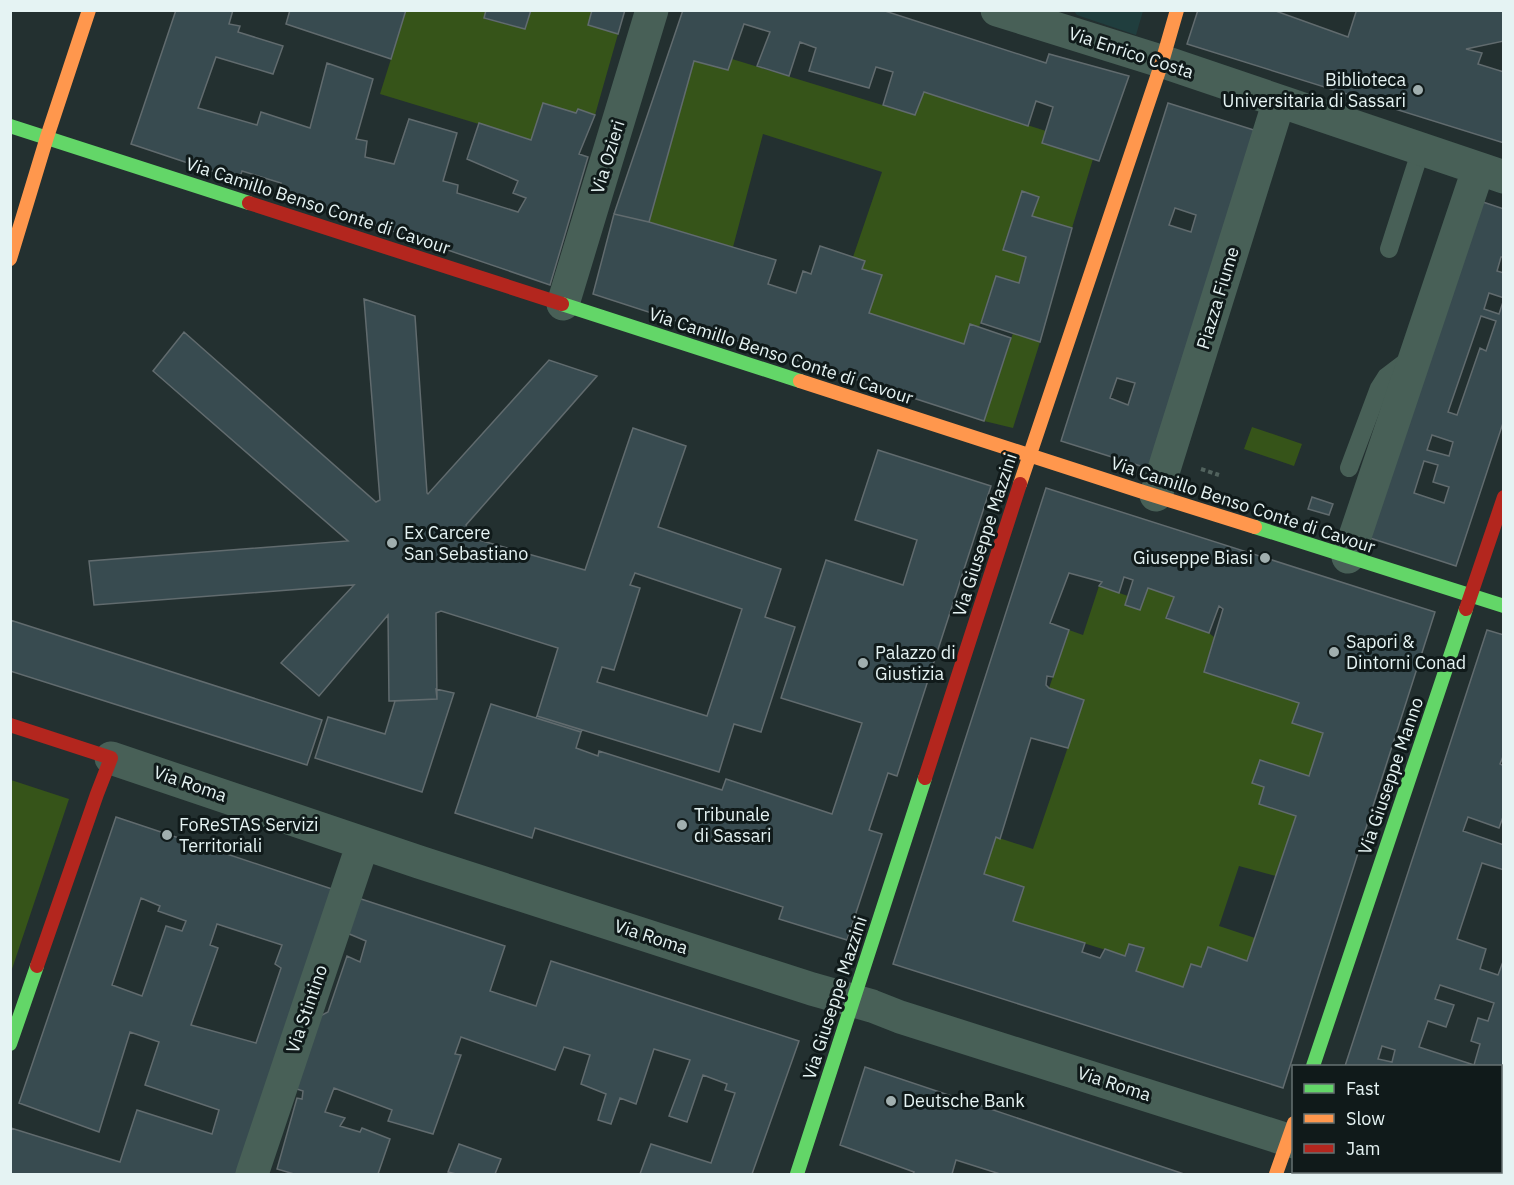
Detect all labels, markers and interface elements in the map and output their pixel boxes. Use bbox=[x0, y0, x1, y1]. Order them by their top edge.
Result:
street label: Via Enrico Costa bbox=[1066, 21, 1197, 84]
place label: Biblioteca Universitaria di Sassari bbox=[1222, 68, 1406, 112]
marker: Biblioteca Universitaria di Sassari bbox=[1411, 83, 1425, 97]
street label: Via Ozieri bbox=[585, 117, 630, 197]
street label: Via Camillo Benso Conte di Cavour bbox=[183, 152, 454, 259]
street label: Piazza Fiume bbox=[1191, 244, 1244, 352]
street label: Via Camillo Benso Conte di Cavour bbox=[646, 302, 917, 409]
street label: Via Giuseppe Mazzini bbox=[947, 450, 1022, 619]
street label: Via Camillo Benso Conte di Cavour bbox=[1108, 451, 1379, 558]
place label: Ex Carcere San Sebastiano bbox=[404, 521, 528, 565]
marker: Ex Carcere San Sebastiano bbox=[385, 536, 399, 550]
place label: Giuseppe Biasi bbox=[1133, 546, 1253, 569]
marker: Giuseppe Biasi bbox=[1258, 551, 1272, 565]
place label: Sapori & Dintorni Conad bbox=[1346, 630, 1466, 674]
place label: Palazzo di Giustizia bbox=[875, 641, 956, 685]
marker: Sapori & Dintorni Conad bbox=[1327, 645, 1341, 659]
marker: Palazzo di Giustizia bbox=[856, 656, 870, 670]
street label: Via Giuseppe Manno bbox=[1353, 694, 1428, 858]
street label: Via Roma bbox=[150, 760, 230, 807]
place label: Tribunale di Sassari bbox=[694, 803, 771, 847]
place label: FoReSTAS Servizi Territoriali bbox=[179, 813, 319, 857]
marker: Tribunale di Sassari bbox=[675, 818, 689, 832]
marker: FoReSTAS Servizi Territoriali bbox=[160, 828, 174, 842]
street label: Via Giuseppe Mazzini bbox=[797, 913, 872, 1082]
street label: Via Roma bbox=[611, 914, 691, 959]
street label: Via Stintino bbox=[281, 962, 332, 1056]
street label: Via Roma bbox=[1074, 1061, 1154, 1106]
legend bbox=[1292, 1065, 1502, 1173]
text: Fast bbox=[1346, 1077, 1380, 1100]
place label: Deutsche Bank bbox=[903, 1089, 1025, 1112]
marker: Deutsche Bank bbox=[884, 1094, 898, 1108]
text: Slow bbox=[1346, 1107, 1385, 1130]
text: Jam bbox=[1346, 1137, 1381, 1160]

